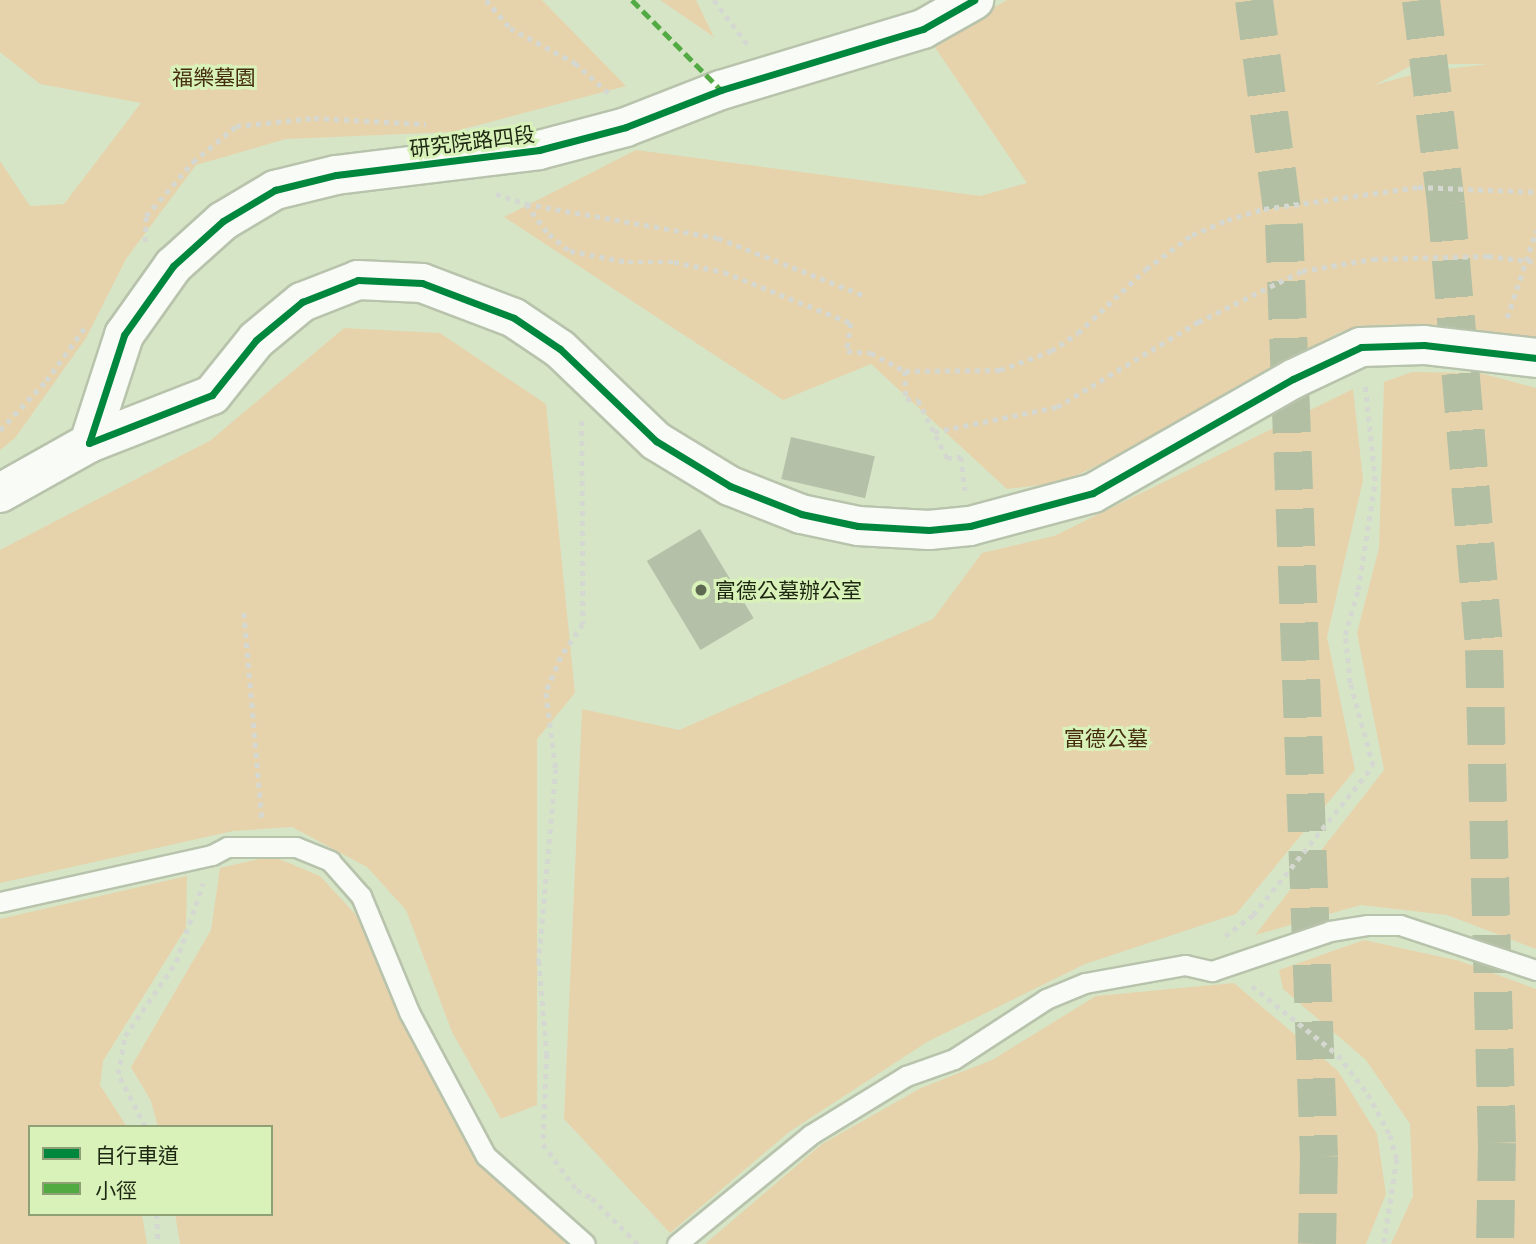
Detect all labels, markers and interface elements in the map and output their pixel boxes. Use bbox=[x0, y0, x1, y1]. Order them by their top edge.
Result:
park label: 福樂墓園 bbox=[172, 64, 256, 90]
street label: 研究院路四段 bbox=[408, 121, 536, 161]
place label: 富德公墓辦公室 bbox=[715, 577, 862, 603]
marker: 富德公墓辦公室 bbox=[693, 582, 709, 598]
park label: 富德公墓 bbox=[1064, 725, 1148, 751]
legend bbox=[28, 1125, 273, 1216]
text: 自行車道 bbox=[95, 1141, 179, 1169]
text: 小徑 bbox=[95, 1176, 137, 1204]

